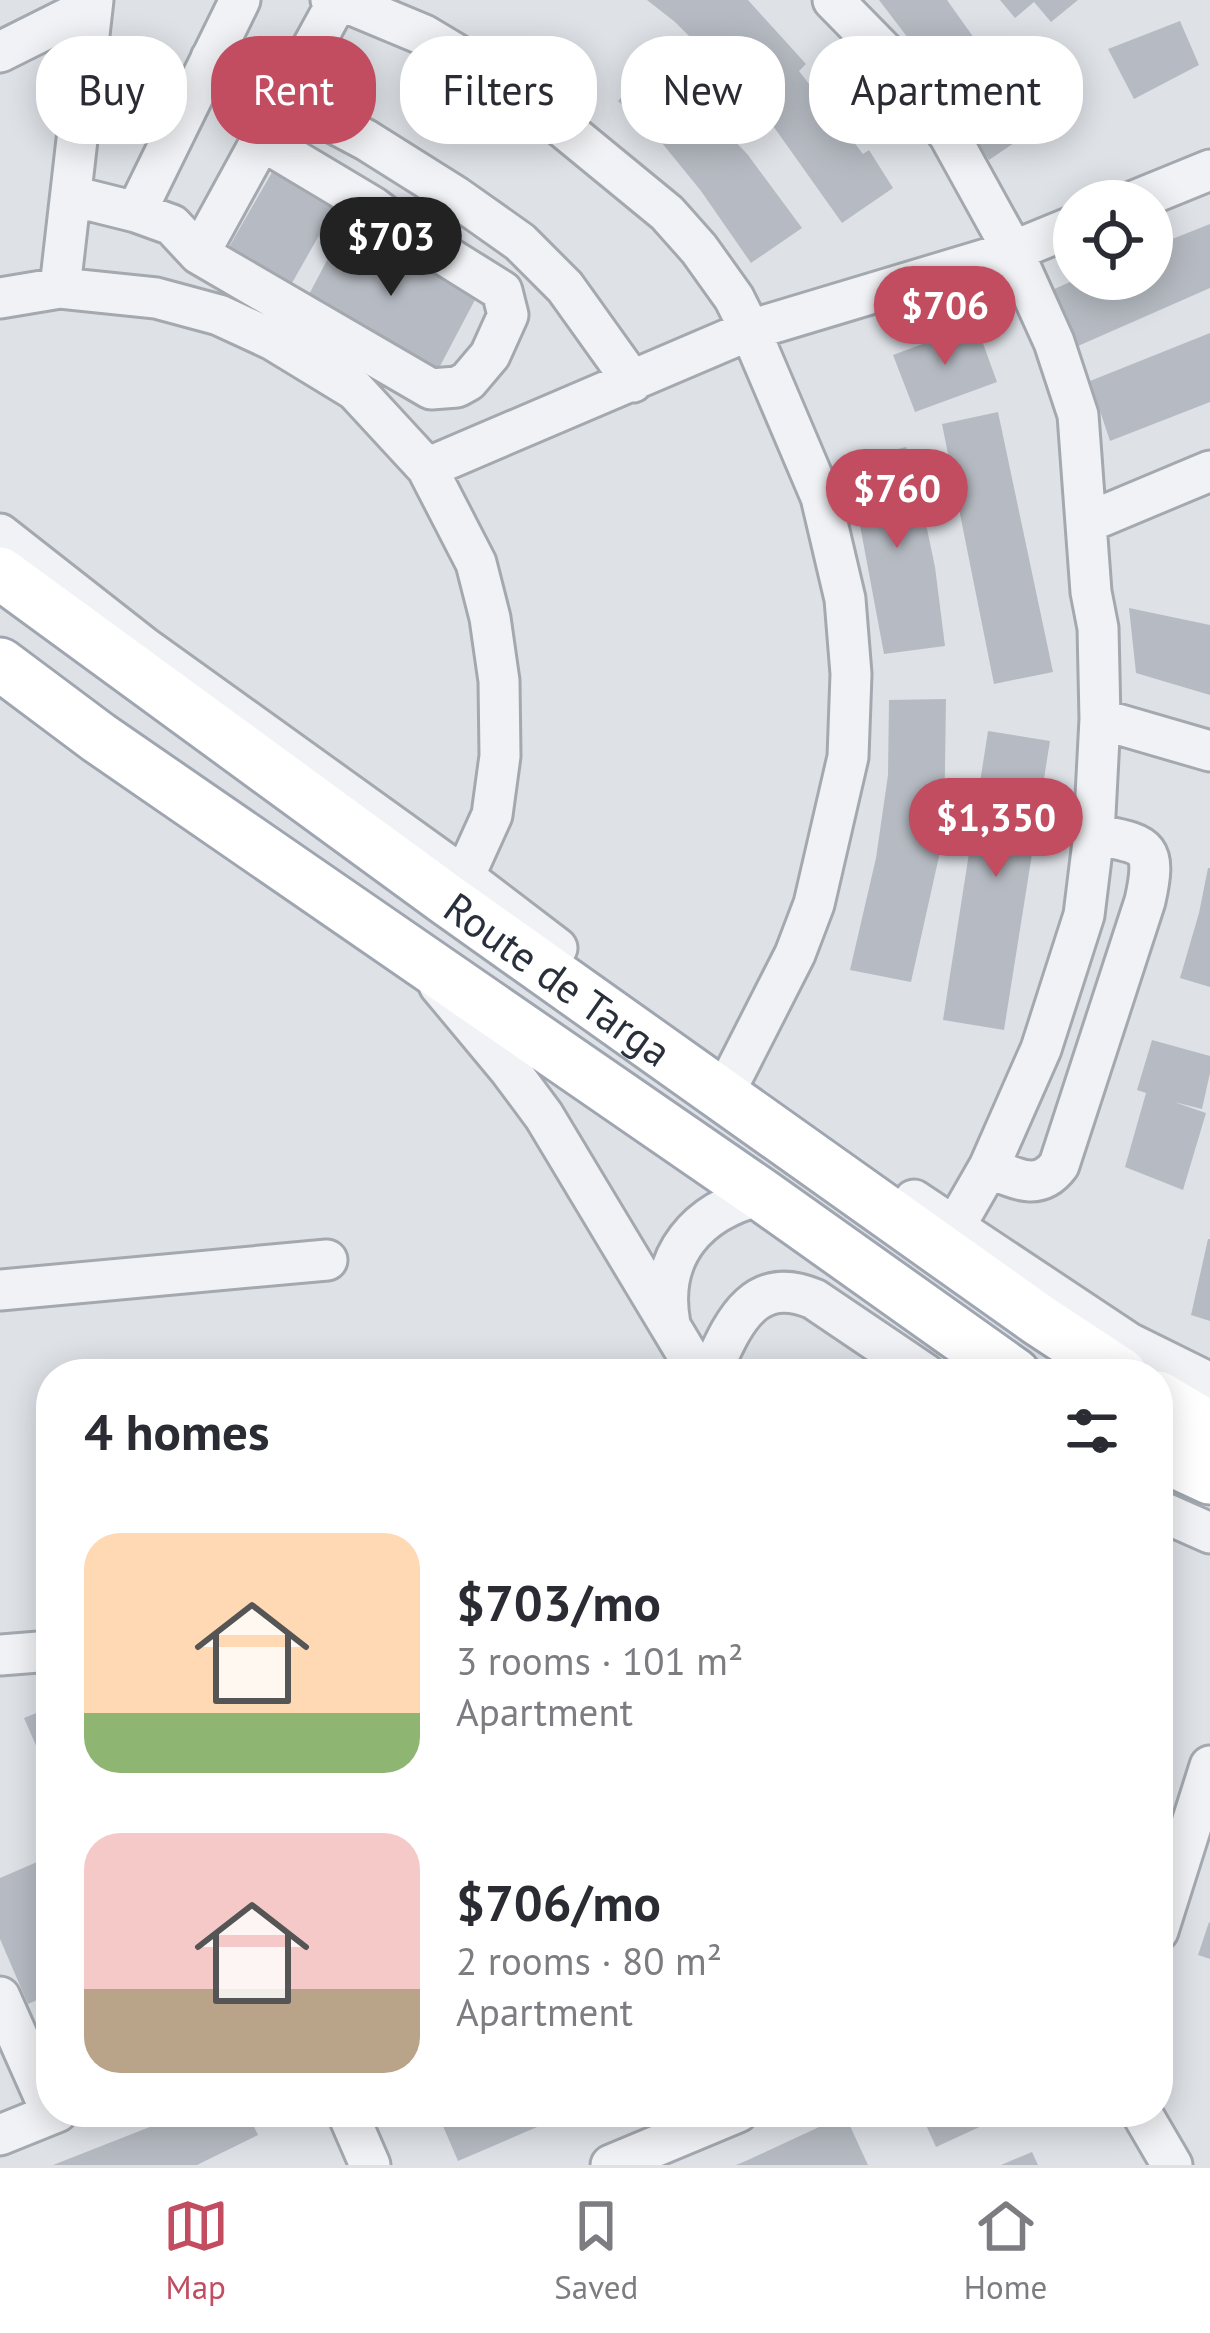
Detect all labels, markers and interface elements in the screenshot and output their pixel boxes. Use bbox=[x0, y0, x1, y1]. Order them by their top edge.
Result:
chip: Buy bbox=[36, 36, 187, 144]
chip: Rent bbox=[211, 36, 376, 144]
chip: Filters bbox=[400, 36, 597, 144]
chip: New bbox=[621, 36, 785, 144]
chip: Apartment bbox=[809, 36, 1083, 144]
map controls bbox=[1053, 180, 1173, 300]
button: locate bbox=[1053, 180, 1173, 300]
pin: $703 bbox=[320, 197, 462, 299]
text: $703 bbox=[347, 210, 435, 261]
pin: $706 bbox=[874, 266, 1016, 368]
text: $706 bbox=[901, 279, 989, 330]
pin: $760 bbox=[826, 449, 968, 551]
text: $760 bbox=[853, 462, 941, 513]
pin: $1,350 bbox=[898, 778, 1094, 880]
text: $1,350 bbox=[936, 791, 1056, 842]
street label: Route de Targa bbox=[434, 879, 682, 1078]
text: 4 homes bbox=[84, 1398, 270, 1464]
icon: filters bbox=[1059, 1398, 1125, 1464]
text: $703/mo bbox=[456, 1569, 661, 1635]
icon: home bbox=[180, 1581, 324, 1725]
text: 3 rooms · 101 m² bbox=[456, 1635, 743, 1686]
text: Apartment bbox=[456, 1686, 633, 1737]
text: $706/mo bbox=[456, 1869, 661, 1935]
icon: home bbox=[180, 1881, 324, 2025]
text: 2 rooms · 80 m² bbox=[456, 1935, 722, 1986]
text: Apartment bbox=[456, 1986, 633, 2037]
tab: Map bbox=[163, 2193, 229, 2308]
tab: Saved bbox=[554, 2193, 638, 2308]
tab: Home bbox=[964, 2193, 1047, 2308]

